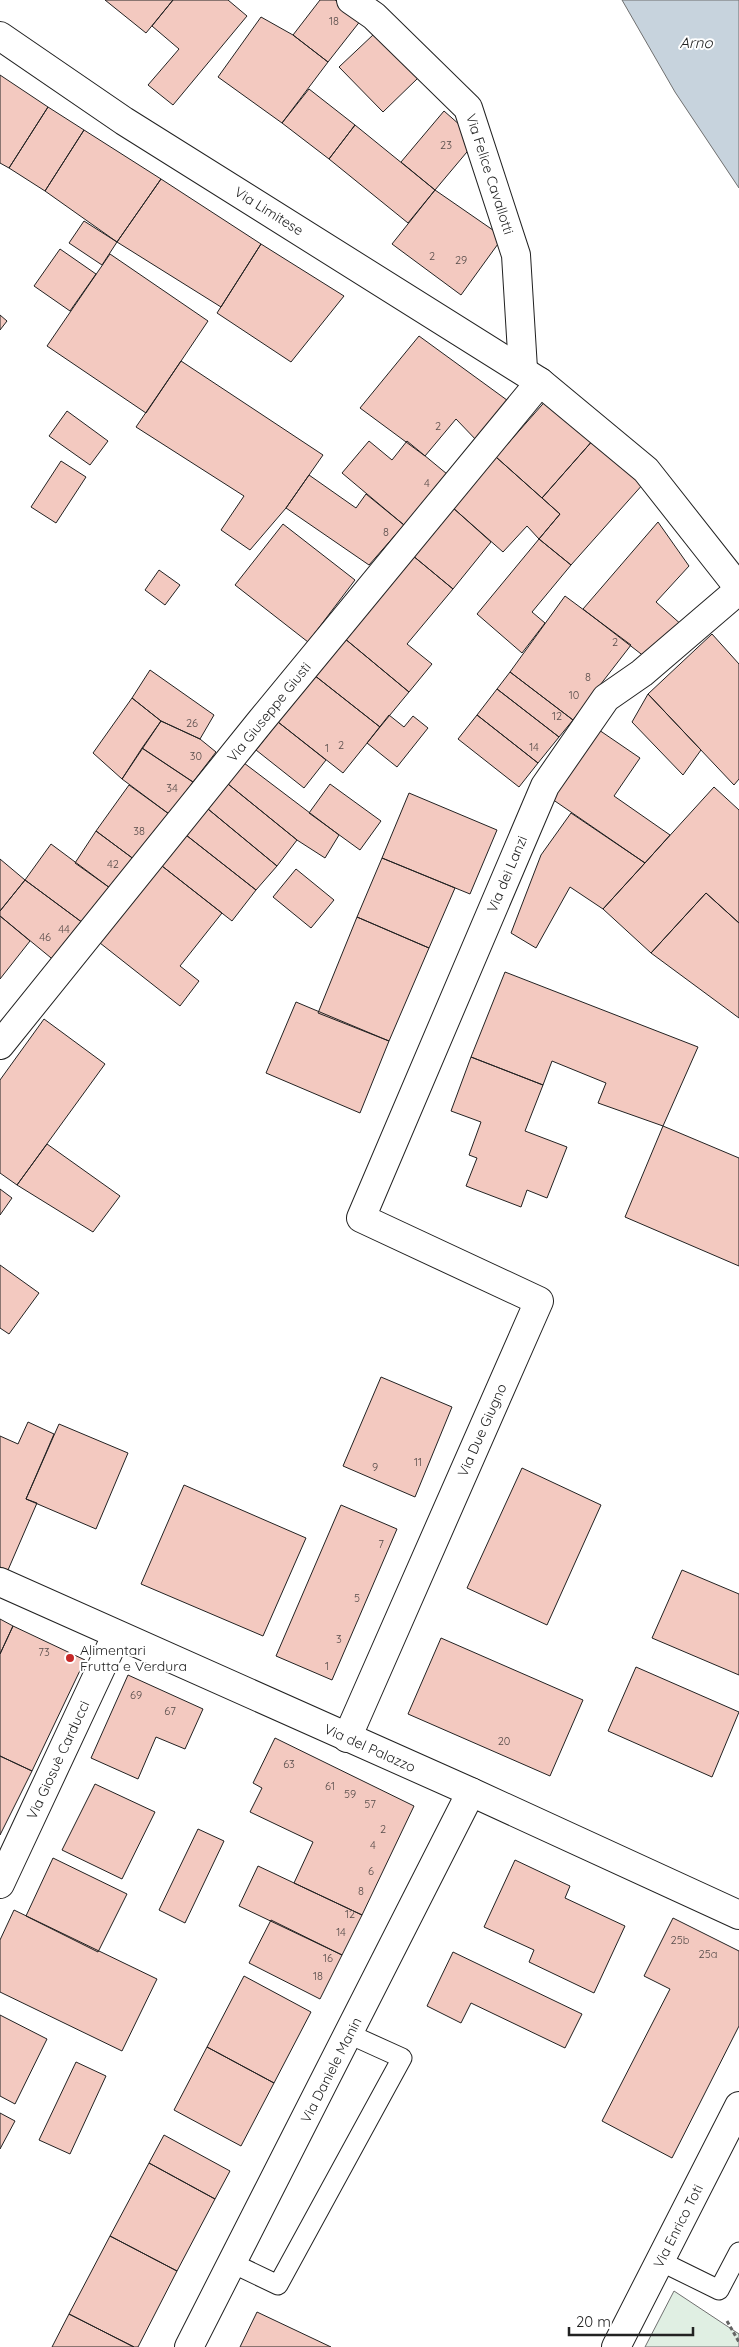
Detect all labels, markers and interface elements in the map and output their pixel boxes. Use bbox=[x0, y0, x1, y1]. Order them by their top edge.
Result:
house number: 18 bbox=[329, 14, 339, 28]
water label: Arno bbox=[679, 33, 714, 52]
street label: Via Felice Cavallotti bbox=[462, 111, 518, 237]
house number: 23 bbox=[440, 138, 452, 152]
street label: Via Limitese bbox=[231, 183, 307, 239]
house number: 2 bbox=[429, 249, 435, 263]
house number: 29 bbox=[455, 253, 467, 267]
house number: 2 bbox=[435, 419, 441, 433]
house number: 4 bbox=[424, 476, 430, 490]
house number: 8 bbox=[383, 525, 389, 539]
house number: 2 bbox=[612, 635, 618, 649]
street label: Via Giuseppe Giusti bbox=[223, 658, 315, 766]
house number: 8 bbox=[585, 670, 591, 684]
house number: 10 bbox=[569, 688, 579, 702]
house number: 12 bbox=[552, 709, 562, 723]
house number: 26 bbox=[186, 716, 198, 730]
house number: 2 bbox=[338, 738, 344, 752]
house number: 14 bbox=[529, 740, 539, 754]
house number: 1 bbox=[325, 741, 329, 755]
house number: 30 bbox=[190, 749, 202, 763]
house number: 34 bbox=[166, 781, 178, 795]
house number: 38 bbox=[133, 824, 145, 838]
street label: Via dei Lanzi bbox=[483, 833, 531, 915]
house number: 42 bbox=[107, 857, 119, 871]
house number: 44 bbox=[58, 922, 70, 936]
house number: 46 bbox=[39, 930, 51, 944]
street label: Via Due Giugno bbox=[453, 1381, 511, 1479]
house number: 11 bbox=[414, 1455, 422, 1469]
house number: 9 bbox=[372, 1460, 378, 1474]
house number: 7 bbox=[378, 1537, 384, 1551]
house number: 5 bbox=[354, 1591, 360, 1605]
house number: 3 bbox=[336, 1632, 342, 1646]
place label: Alimentari Frutta e Verdura bbox=[80, 1641, 187, 1675]
house number: 73 bbox=[38, 1645, 50, 1659]
marker: Alimentari Frutta e Verdura bbox=[64, 1652, 76, 1664]
house number: 1 bbox=[325, 1659, 329, 1673]
house number: 69 bbox=[130, 1688, 142, 1702]
street label: Via Giosuè Carducci bbox=[23, 1698, 93, 1822]
house number: 67 bbox=[164, 1704, 176, 1718]
street label: Via del Palazzo bbox=[321, 1720, 419, 1776]
house number: 20 bbox=[498, 1734, 510, 1748]
house number: 63 bbox=[283, 1757, 295, 1771]
house number: 61 bbox=[325, 1779, 335, 1793]
house number: 59 bbox=[344, 1787, 356, 1801]
house number: 57 bbox=[364, 1797, 376, 1811]
house number: 2 bbox=[380, 1822, 386, 1836]
house number: 4 bbox=[370, 1838, 376, 1852]
house number: 6 bbox=[368, 1864, 374, 1878]
house number: 8 bbox=[358, 1884, 364, 1898]
house number: 12 bbox=[345, 1907, 355, 1921]
house number: 14 bbox=[336, 1925, 346, 1939]
house number: 25b bbox=[671, 1933, 690, 1947]
house number: 25a bbox=[699, 1947, 717, 1961]
house number: 16 bbox=[323, 1951, 333, 1965]
house number: 18 bbox=[313, 1969, 323, 1983]
street label: Via Daniele Manin bbox=[297, 2014, 365, 2126]
street label: Via Enrico Toti bbox=[649, 2181, 707, 2271]
scale bar bbox=[569, 2304, 693, 2336]
text: 20 m bbox=[576, 2312, 611, 2331]

